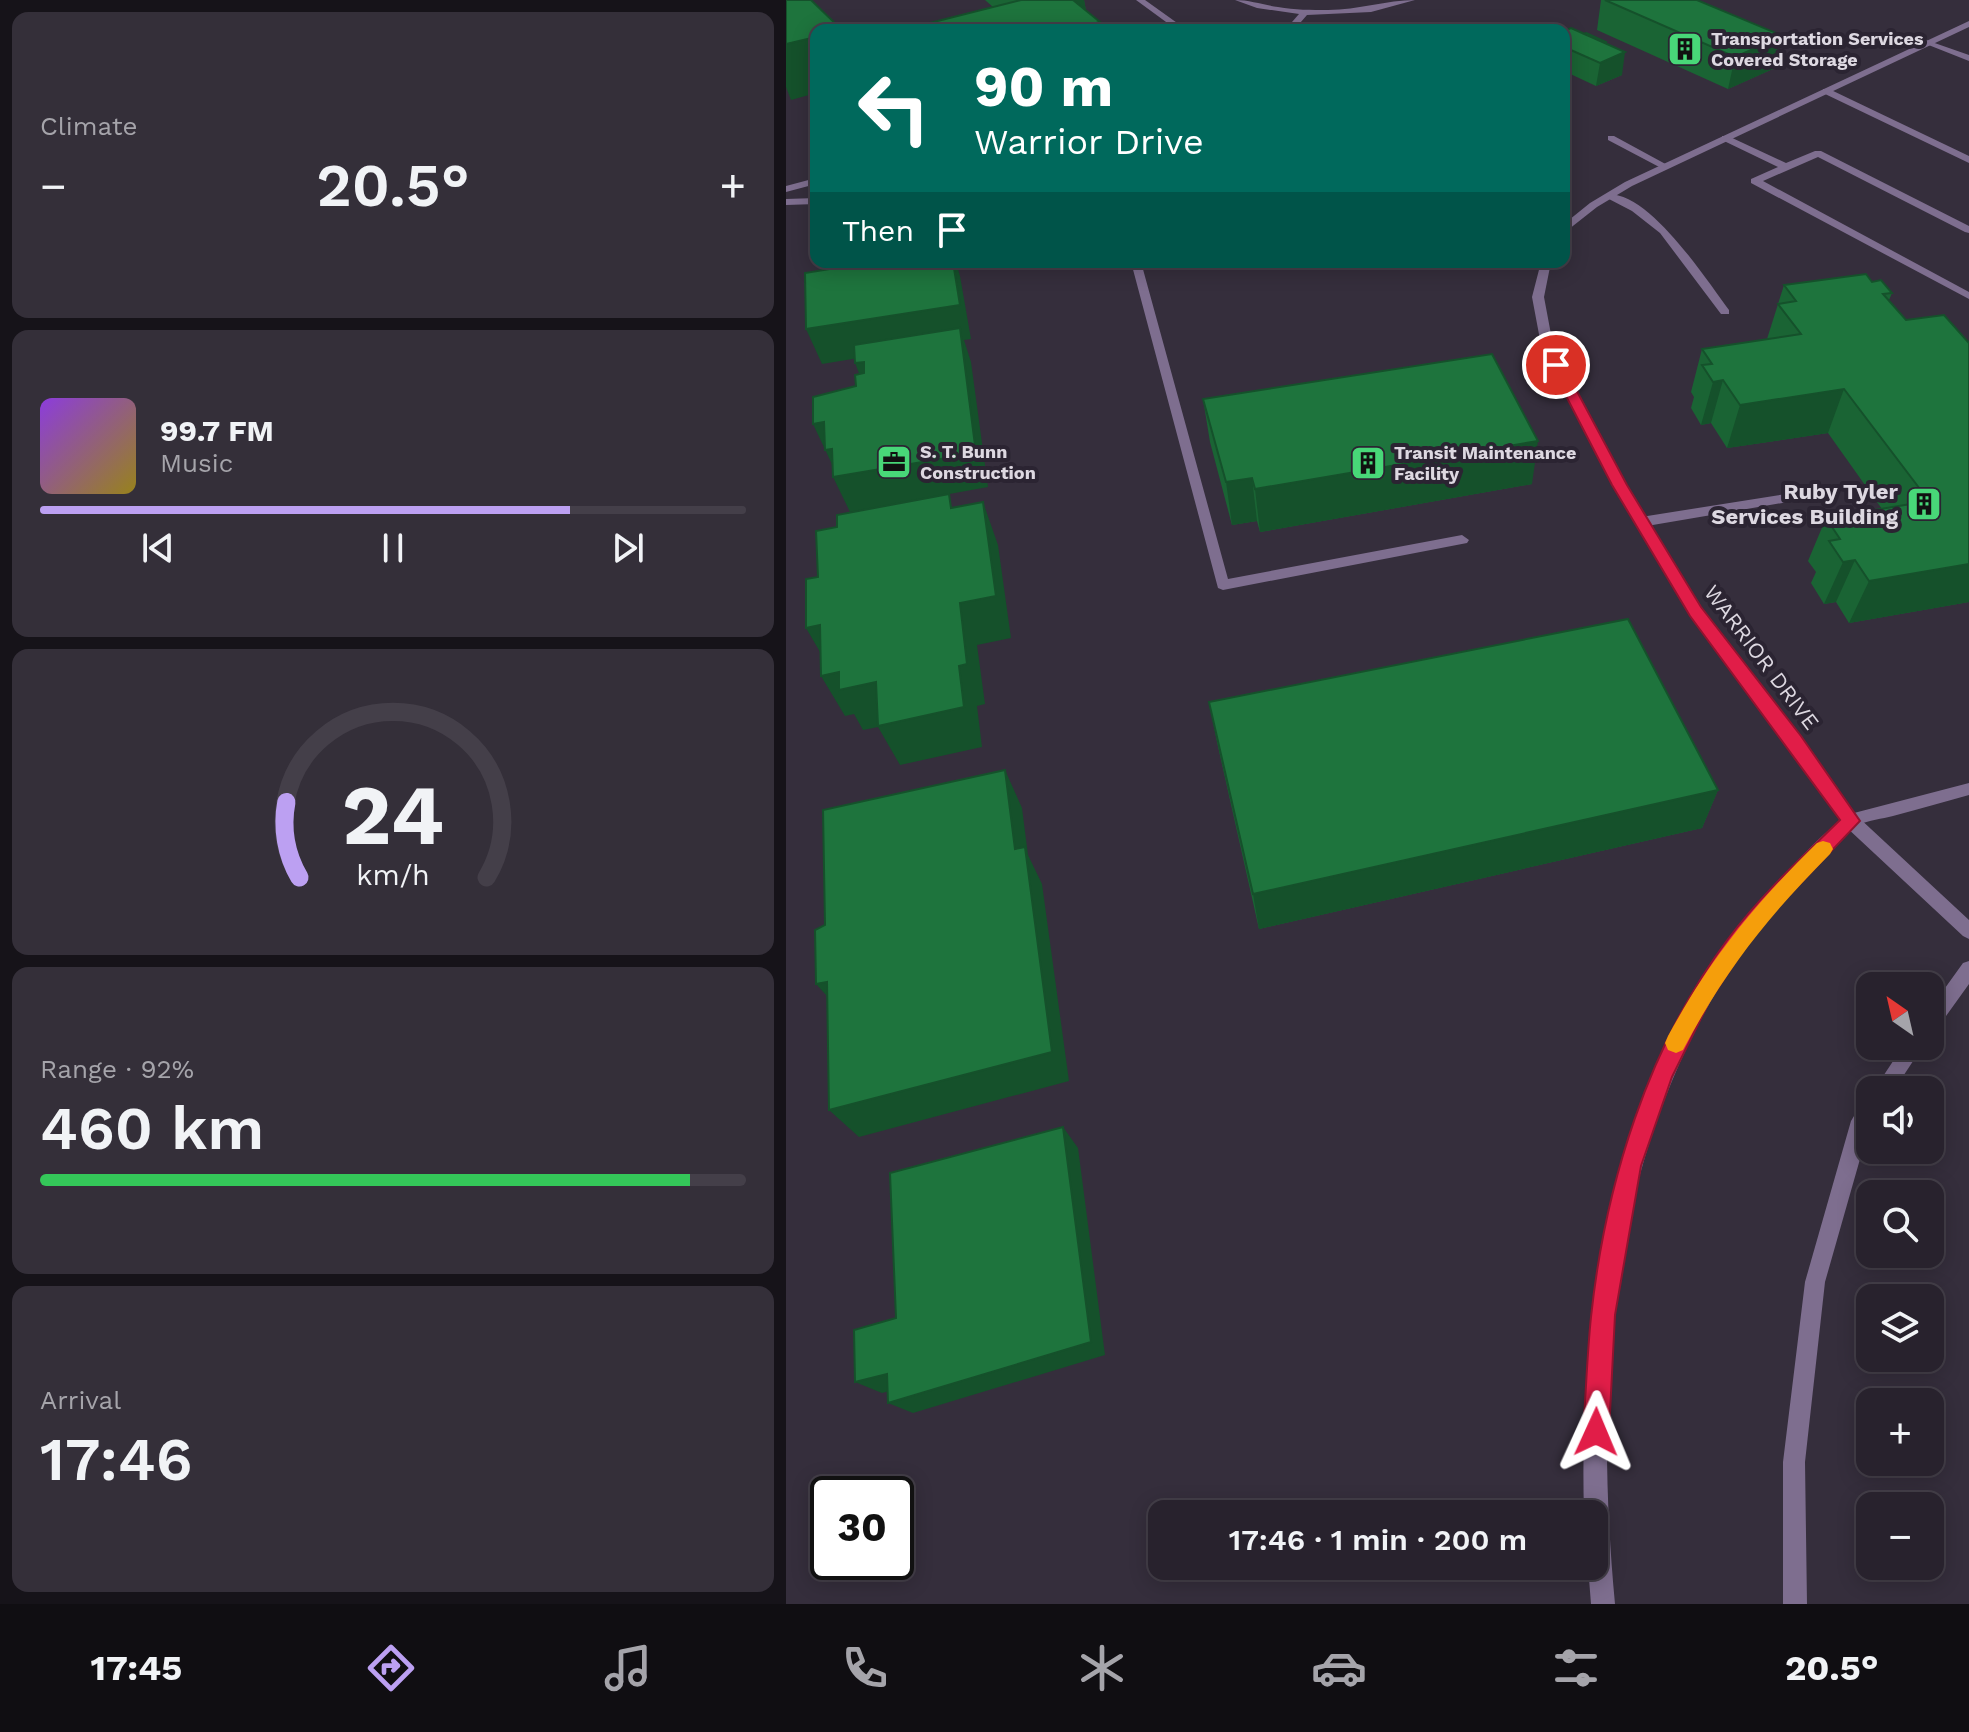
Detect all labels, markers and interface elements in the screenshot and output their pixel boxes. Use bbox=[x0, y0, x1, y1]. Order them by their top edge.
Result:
place label: Transportation Services Covered Storage bbox=[1711, 28, 1924, 70]
building icon: Transportation Services Covered Storage bbox=[1666, 30, 1704, 68]
text: 90 m bbox=[974, 54, 1113, 120]
icon: left bbox=[842, 56, 946, 160]
text: Climate bbox=[40, 111, 138, 141]
text: Warrior Drive bbox=[974, 121, 1204, 163]
text: 20.5° bbox=[316, 150, 470, 221]
text: − bbox=[40, 160, 67, 212]
text: + bbox=[719, 160, 746, 212]
icon: arrive bbox=[930, 208, 974, 252]
text: Then bbox=[842, 213, 914, 248]
pin bbox=[1522, 331, 1590, 399]
icon: arrive bbox=[1534, 343, 1578, 387]
text: 99.7 FM bbox=[160, 413, 274, 448]
place label: S. T. Bunn Construction bbox=[920, 441, 1036, 483]
place label: Transit Maintenance Facility bbox=[1394, 442, 1576, 484]
office icon: S. T. Bunn Construction bbox=[875, 443, 913, 481]
building icon: Transit Maintenance Facility bbox=[1349, 444, 1387, 482]
text: Music bbox=[160, 448, 233, 478]
place label: Ruby Tyler Services Building bbox=[1711, 479, 1899, 529]
building icon: Ruby Tyler Services Building bbox=[1905, 485, 1943, 523]
icon: previous bbox=[136, 526, 180, 570]
icon: pause bbox=[371, 526, 415, 570]
icon: next bbox=[606, 526, 650, 570]
street label: WARRIOR DRIVE bbox=[1699, 580, 1824, 734]
text: 24 bbox=[342, 767, 444, 864]
text: km/h bbox=[356, 858, 430, 892]
north arrow bbox=[1856, 972, 1944, 1060]
map controls bbox=[1856, 972, 1944, 1580]
text: Range · 92% bbox=[40, 1054, 194, 1084]
button: sound bbox=[1856, 1076, 1944, 1164]
text: 460 km bbox=[40, 1093, 264, 1164]
button: search bbox=[1856, 1180, 1944, 1268]
button: layers bbox=[1856, 1284, 1944, 1372]
text: Arrival bbox=[40, 1385, 121, 1415]
button: + bbox=[1856, 1388, 1944, 1476]
position arrow bbox=[1554, 1390, 1638, 1474]
text: 17:46 bbox=[40, 1424, 193, 1495]
speed limit sign: 30 bbox=[810, 1476, 914, 1580]
button: − bbox=[1856, 1492, 1944, 1580]
text: 17:46 · 1 min · 200 m bbox=[1229, 1522, 1527, 1557]
icon: directions bbox=[363, 1640, 419, 1696]
icon: music bbox=[600, 1640, 656, 1696]
icon: phone bbox=[837, 1640, 893, 1696]
icon: climate bbox=[1074, 1640, 1130, 1696]
icon: car bbox=[1311, 1640, 1367, 1696]
icon: filters bbox=[1548, 1640, 1604, 1696]
text: 17:45 bbox=[90, 1647, 182, 1689]
text: 20.5° bbox=[1785, 1647, 1878, 1689]

